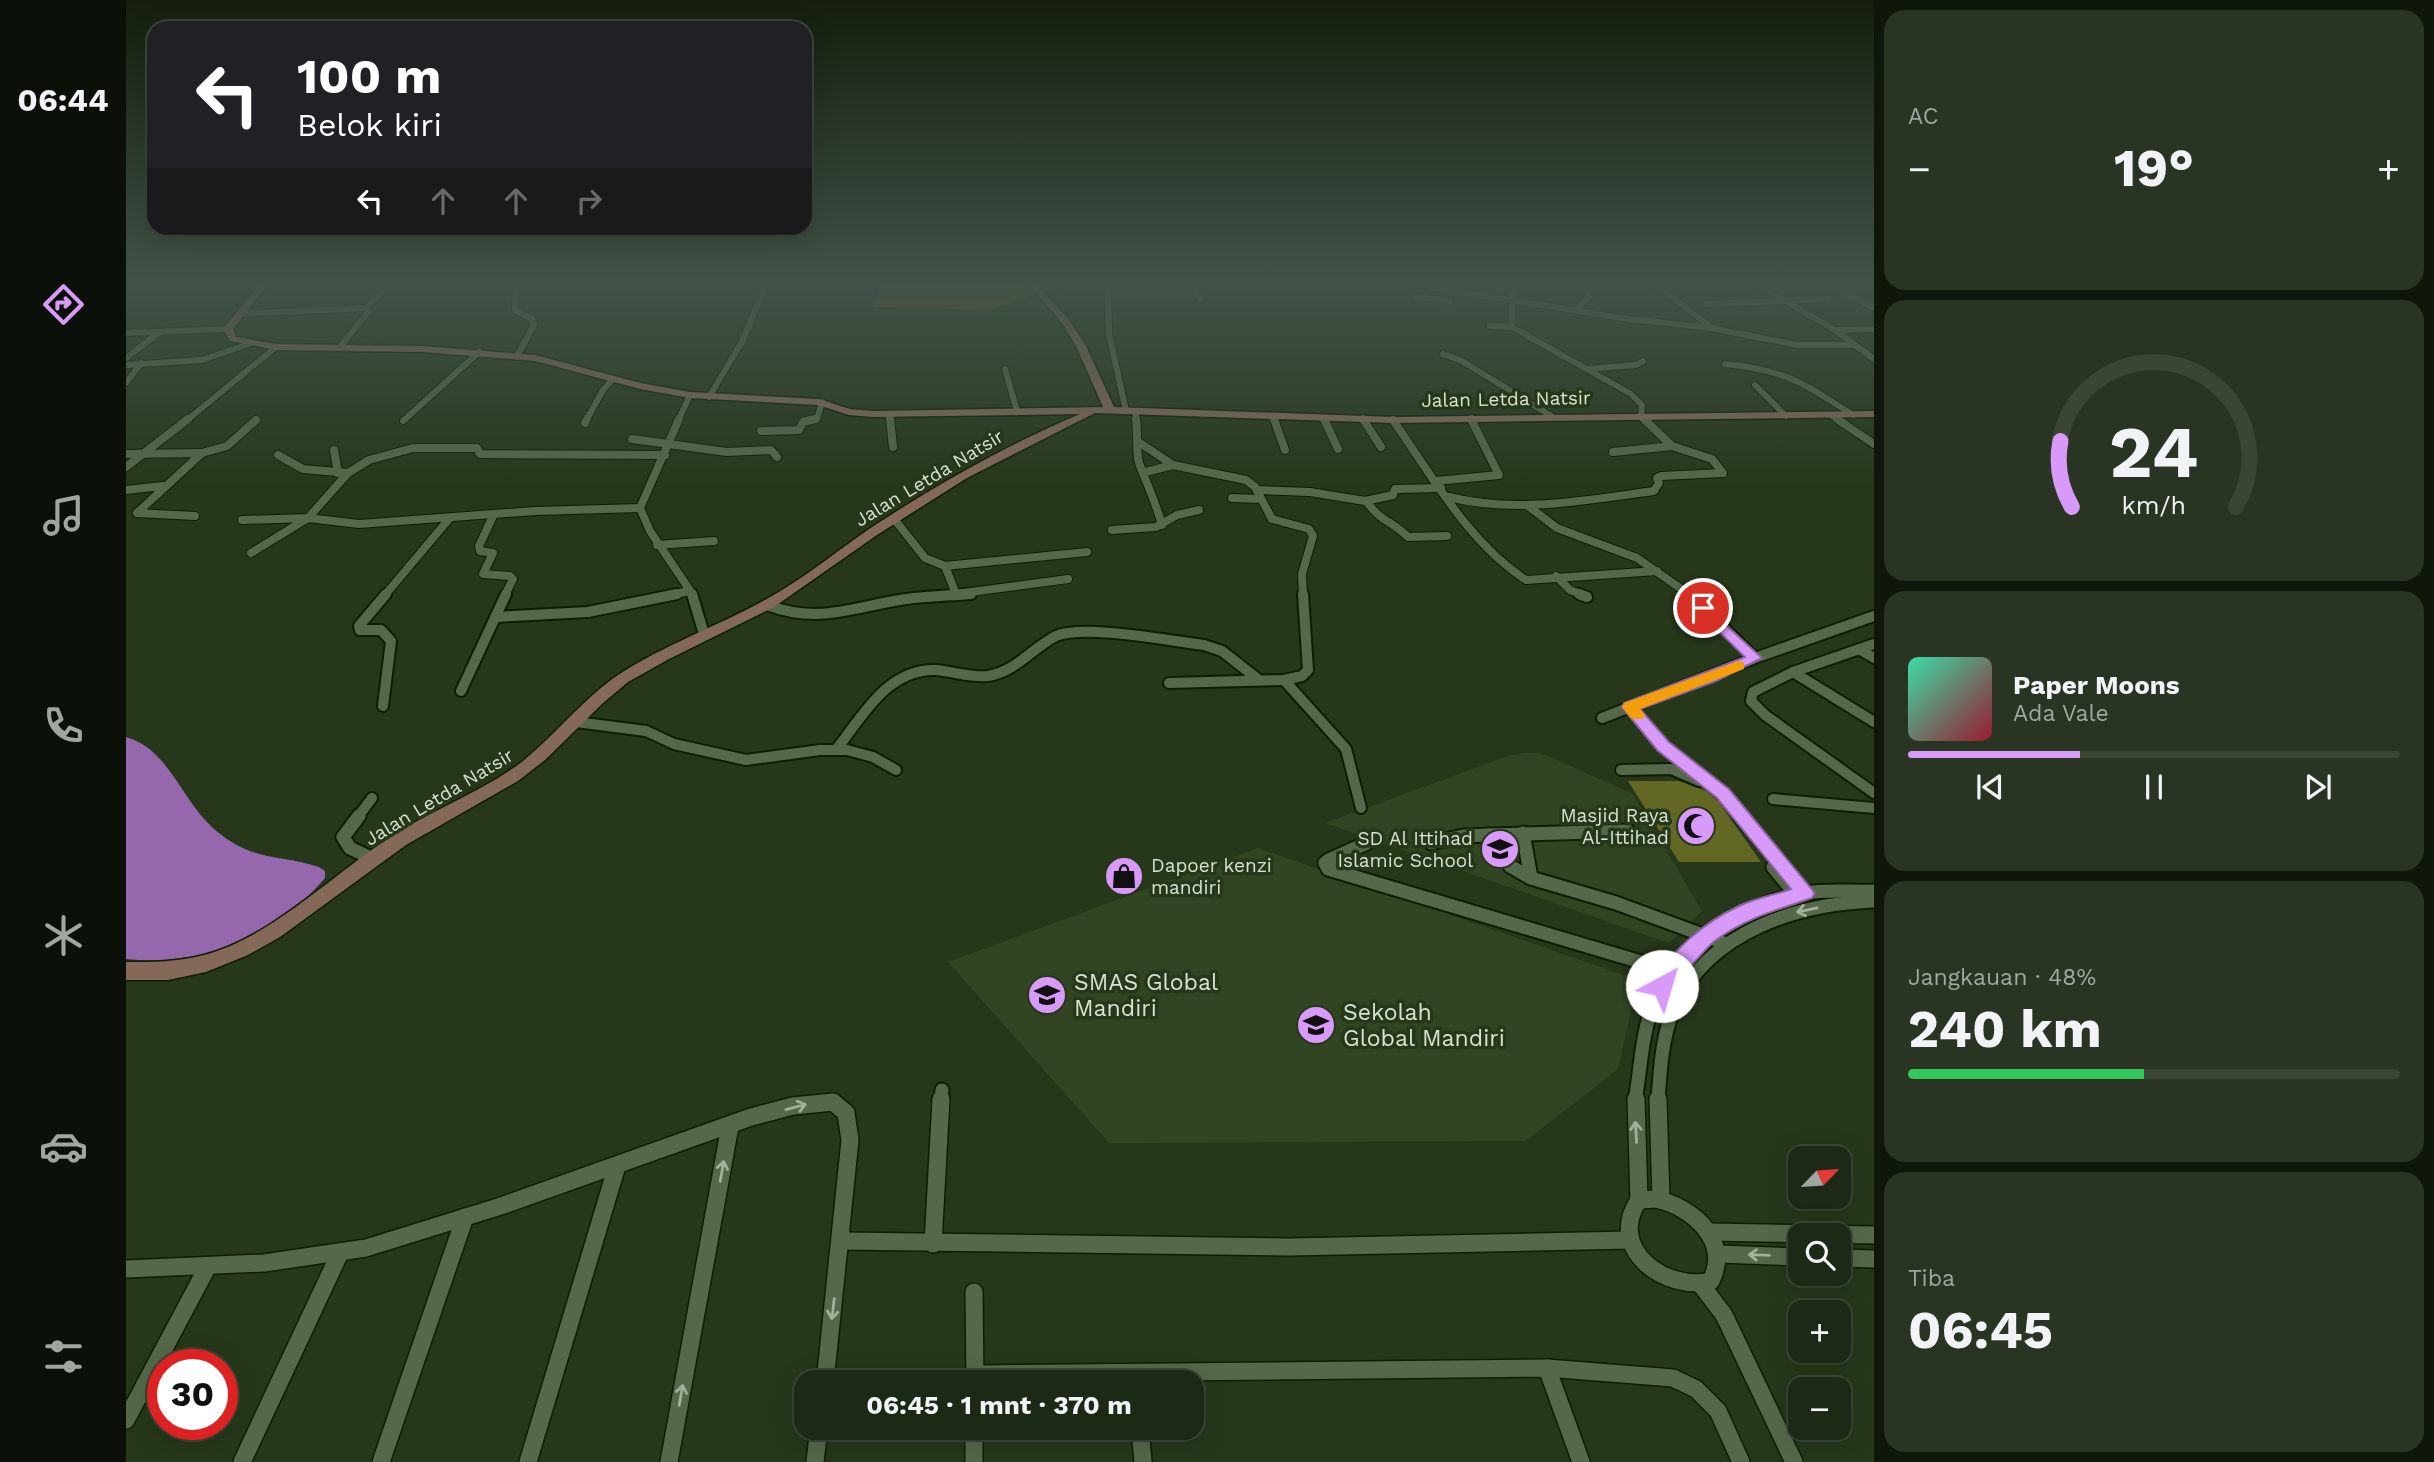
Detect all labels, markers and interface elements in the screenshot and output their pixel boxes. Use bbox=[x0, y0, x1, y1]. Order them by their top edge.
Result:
text: 100 m bbox=[297, 47, 441, 105]
icon: left bbox=[182, 49, 273, 140]
text: 06:44 bbox=[17, 81, 109, 119]
text: AC bbox=[1908, 103, 1938, 130]
text: Belok kiri bbox=[297, 106, 442, 144]
text: 19° bbox=[2114, 138, 2194, 199]
text: − bbox=[1908, 147, 1931, 191]
text: + bbox=[2377, 147, 2400, 191]
icon: left bbox=[351, 182, 389, 220]
icon: ahead bbox=[424, 182, 462, 220]
icon: ahead bbox=[497, 182, 535, 220]
icon: right bbox=[570, 182, 608, 220]
icon: directions bbox=[39, 280, 88, 329]
street label: Jalan Letda Natsir bbox=[1421, 386, 1591, 412]
text: 24 bbox=[2109, 409, 2199, 495]
street label: Jalan Letda Natsir bbox=[850, 424, 1008, 531]
text: km/h bbox=[2122, 490, 2186, 519]
icon: music bbox=[39, 491, 88, 540]
pin bbox=[1673, 578, 1733, 638]
icon: arrive bbox=[1684, 589, 1722, 627]
text: Paper Moons bbox=[2013, 670, 2180, 700]
text: Ada Vale bbox=[2013, 700, 2109, 727]
icon: phone bbox=[39, 701, 88, 750]
street label: Jalan Letda Natsir bbox=[360, 743, 518, 850]
icon: previous bbox=[1971, 768, 2009, 806]
icon: pause bbox=[2135, 768, 2173, 806]
icon: next bbox=[2299, 768, 2337, 806]
place label: Masjid Raya Al-Ittihad bbox=[1560, 804, 1669, 849]
mosque icon: Masjid Raya Al-Ittihad bbox=[1675, 805, 1717, 847]
place label: SD Al Ittihad Islamic School bbox=[1337, 827, 1473, 872]
school or university icon: SD Al Ittihad Islamic School bbox=[1479, 828, 1521, 870]
place label: Dapoer kenzi mandiri bbox=[1151, 854, 1272, 899]
shop icon: Dapoer kenzi mandiri bbox=[1103, 855, 1145, 897]
one-way arrow bbox=[1796, 904, 1819, 918]
icon: climate bbox=[39, 911, 88, 960]
position arrow bbox=[1625, 949, 1699, 1023]
text: Jangkauan · 48% bbox=[1908, 964, 2096, 991]
place label: SMAS Global Mandiri bbox=[1074, 969, 1218, 1022]
school or university icon: SMAS Global Mandiri bbox=[1026, 974, 1068, 1016]
place label: Sekolah Global Mandiri bbox=[1343, 999, 1505, 1052]
text: 240 km bbox=[1908, 999, 2102, 1060]
school or university icon: Sekolah Global Mandiri bbox=[1295, 1004, 1337, 1046]
one-way arrow bbox=[784, 1100, 807, 1113]
one-way arrow bbox=[1629, 1121, 1642, 1144]
icon: car bbox=[39, 1122, 88, 1171]
north arrow bbox=[1788, 1146, 1852, 1209]
map controls bbox=[1788, 1146, 1851, 1440]
one-way arrow bbox=[716, 1160, 729, 1183]
button: search bbox=[1788, 1223, 1851, 1286]
one-way arrow bbox=[1748, 1249, 1771, 1262]
text: Tiba bbox=[1908, 1265, 1955, 1292]
one-way arrow bbox=[827, 1297, 840, 1320]
button: + bbox=[1788, 1300, 1851, 1363]
text: 06:45 bbox=[1908, 1300, 2053, 1361]
icon: filters bbox=[39, 1332, 88, 1381]
speed limit sign: 30 bbox=[147, 1349, 238, 1440]
button: − bbox=[1788, 1377, 1851, 1440]
one-way arrow bbox=[675, 1384, 688, 1407]
text: 06:45 · 1 mnt · 370 m bbox=[866, 1390, 1132, 1420]

